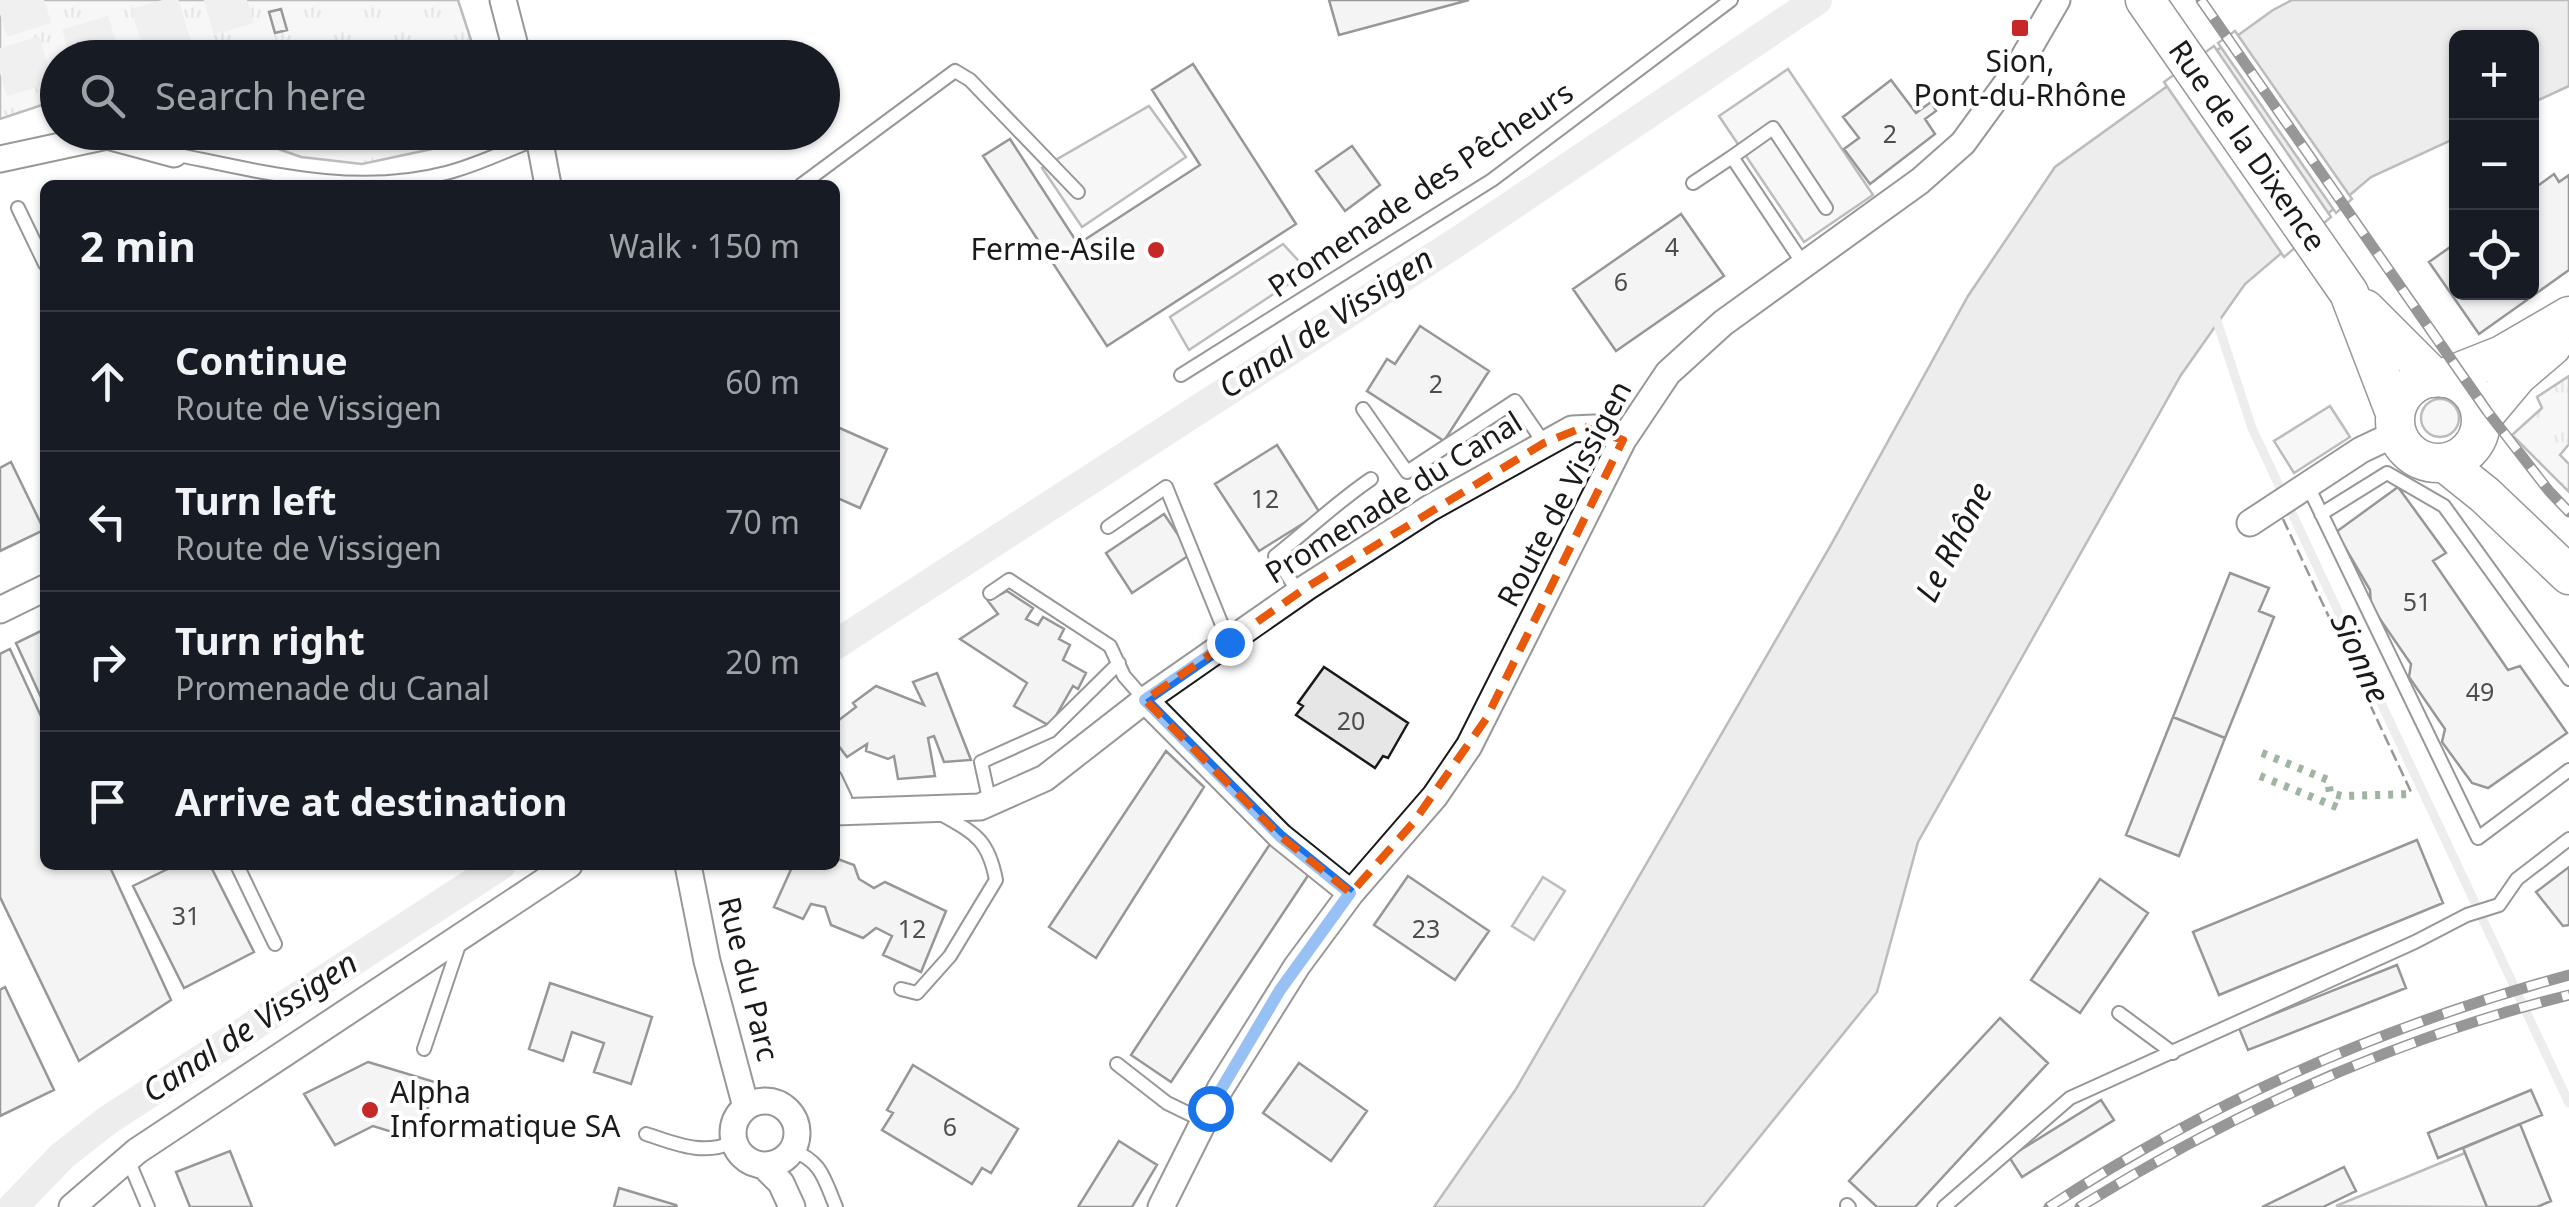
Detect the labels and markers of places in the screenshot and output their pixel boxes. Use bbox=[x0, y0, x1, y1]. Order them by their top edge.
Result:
marker: Sion, Pont-du-Rhône bbox=[2009, 17, 2031, 39]
place label: Sion, Pont-du-Rhône bbox=[1914, 40, 2126, 115]
place label: Ferme-Asile bbox=[971, 228, 1136, 269]
marker: Ferme-Asile bbox=[1145, 239, 1167, 261]
place label: Alpha Informatique SA bbox=[390, 1071, 621, 1146]
marker: Alpha Informatique SA bbox=[359, 1099, 381, 1121]

